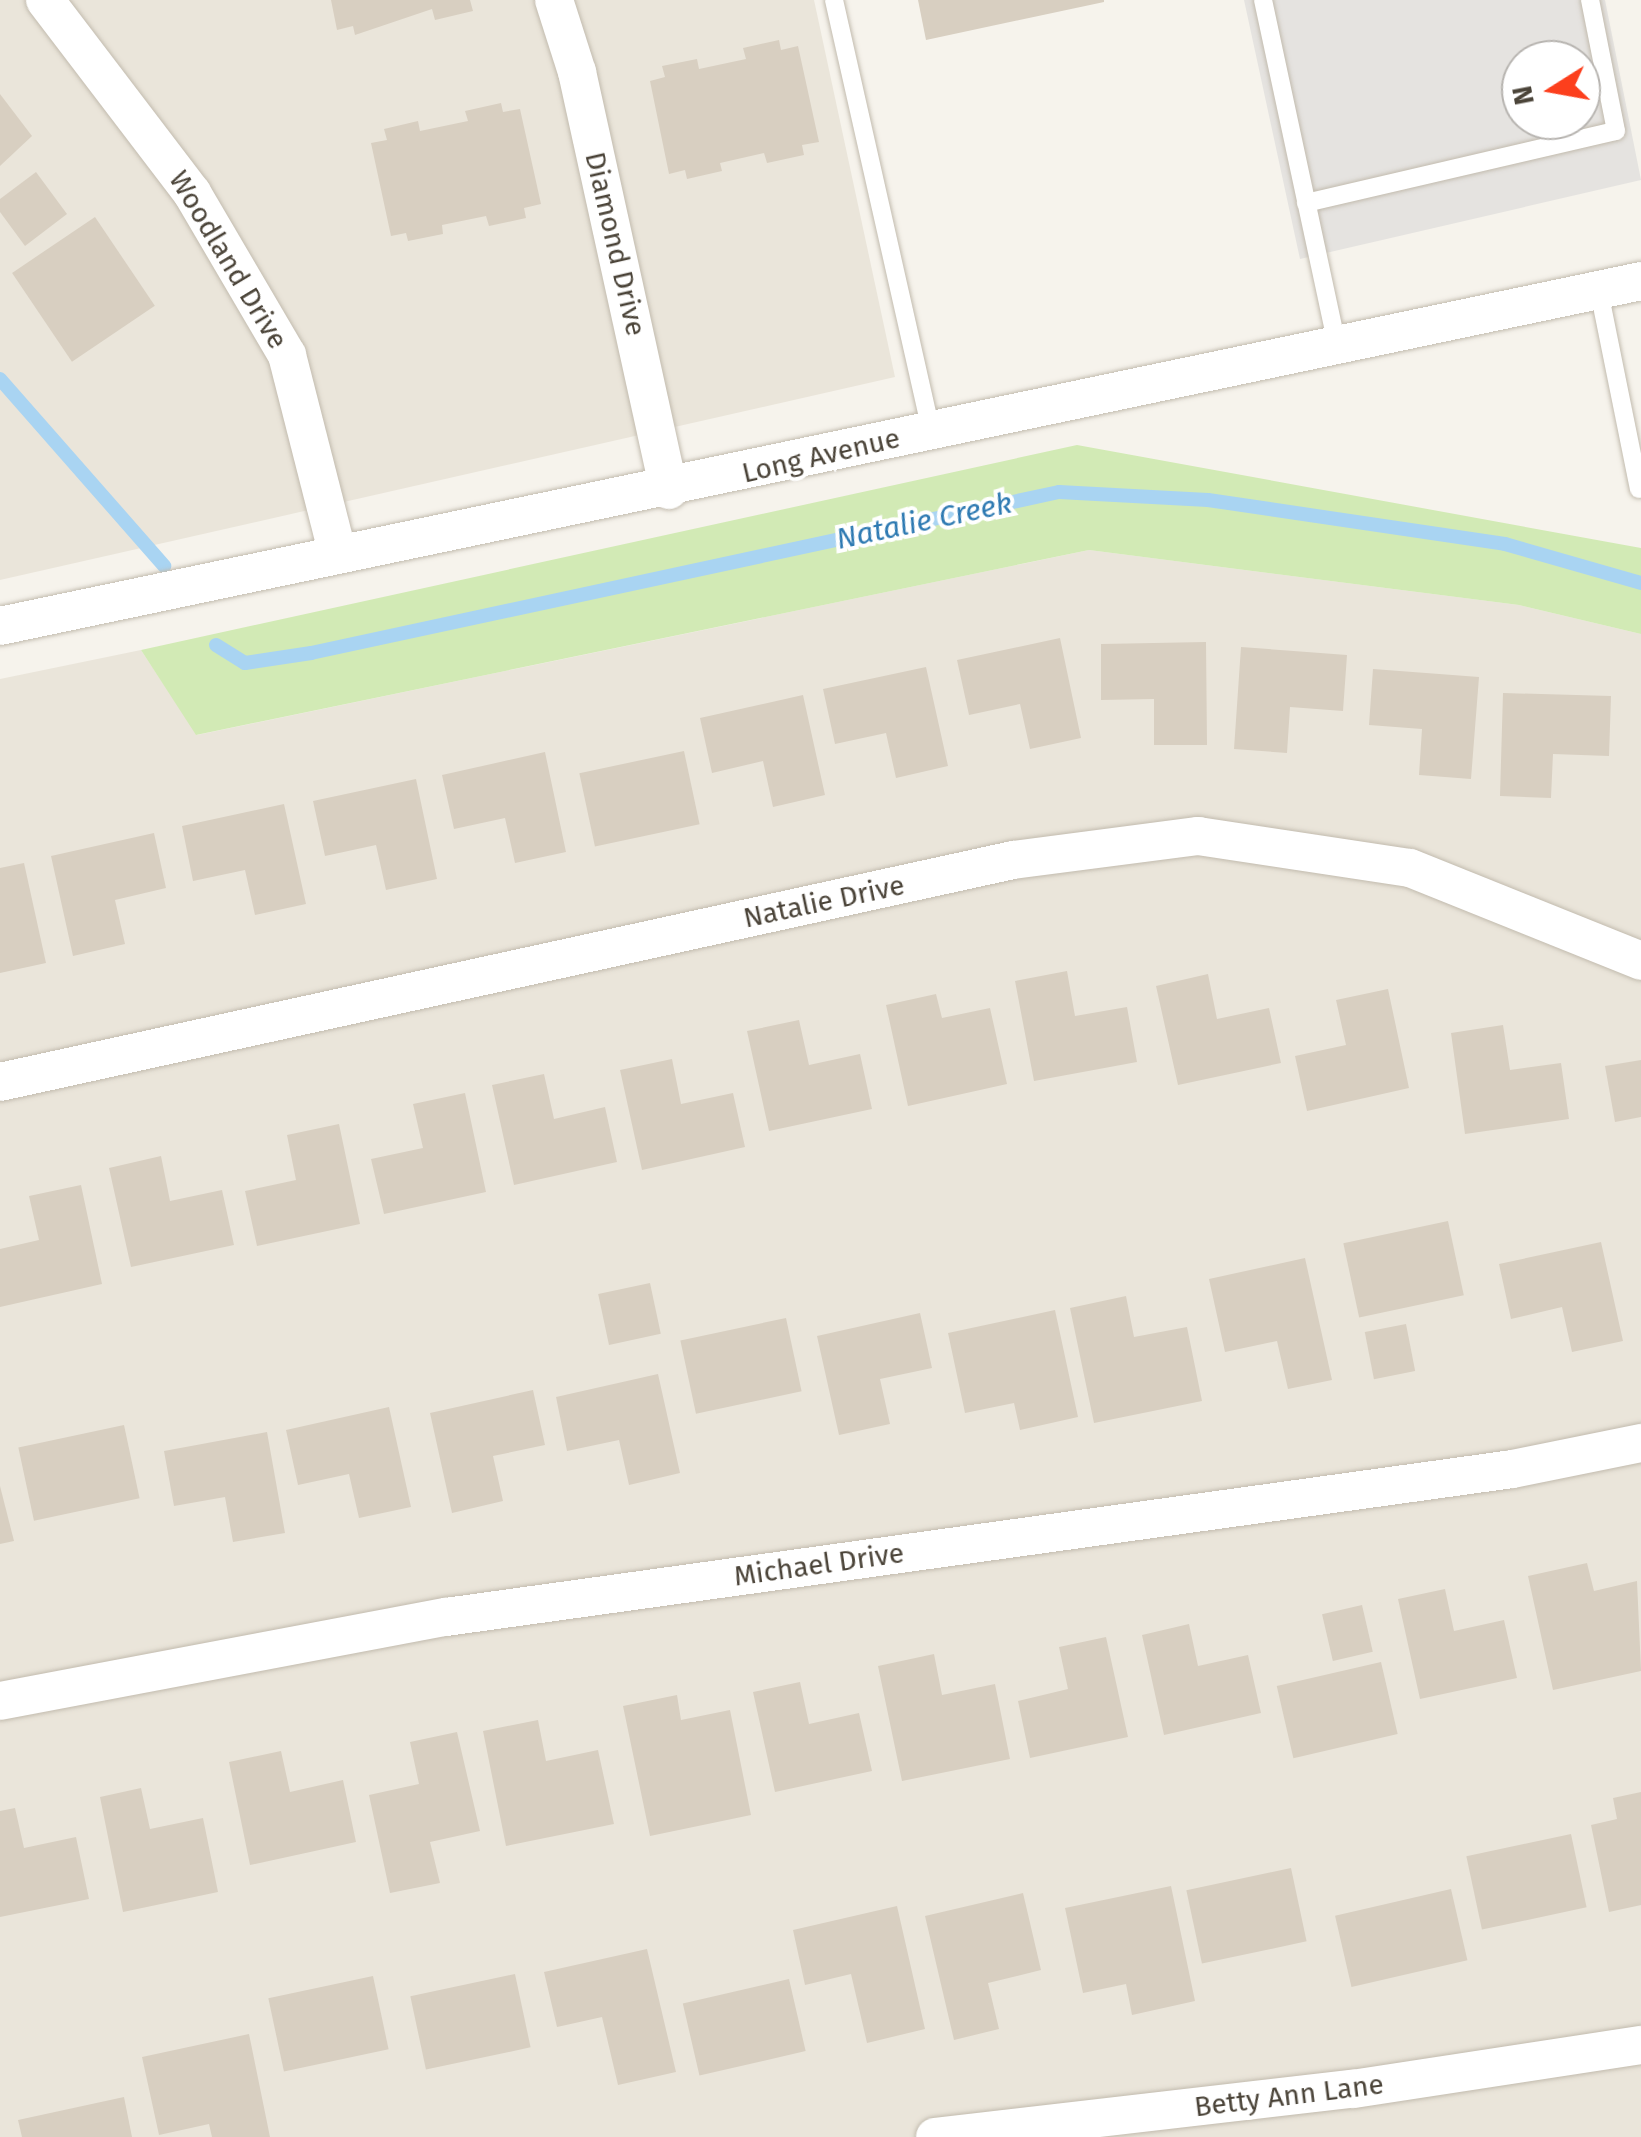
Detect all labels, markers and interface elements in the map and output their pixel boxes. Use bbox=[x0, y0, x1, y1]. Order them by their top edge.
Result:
north arrow bbox=[1501, 40, 1601, 140]
text: N bbox=[1505, 83, 1541, 108]
street label: Diamond Drive bbox=[578, 149, 652, 339]
street label: Woodland Drive bbox=[162, 165, 294, 355]
street label: Long Avenue bbox=[739, 422, 903, 490]
water label: Natalie Creek bbox=[833, 485, 1015, 557]
street label: Natalie Drive bbox=[740, 869, 908, 935]
street label: Michael Drive bbox=[732, 1536, 906, 1594]
street label: Betty Ann Lane bbox=[1192, 2068, 1386, 2124]

